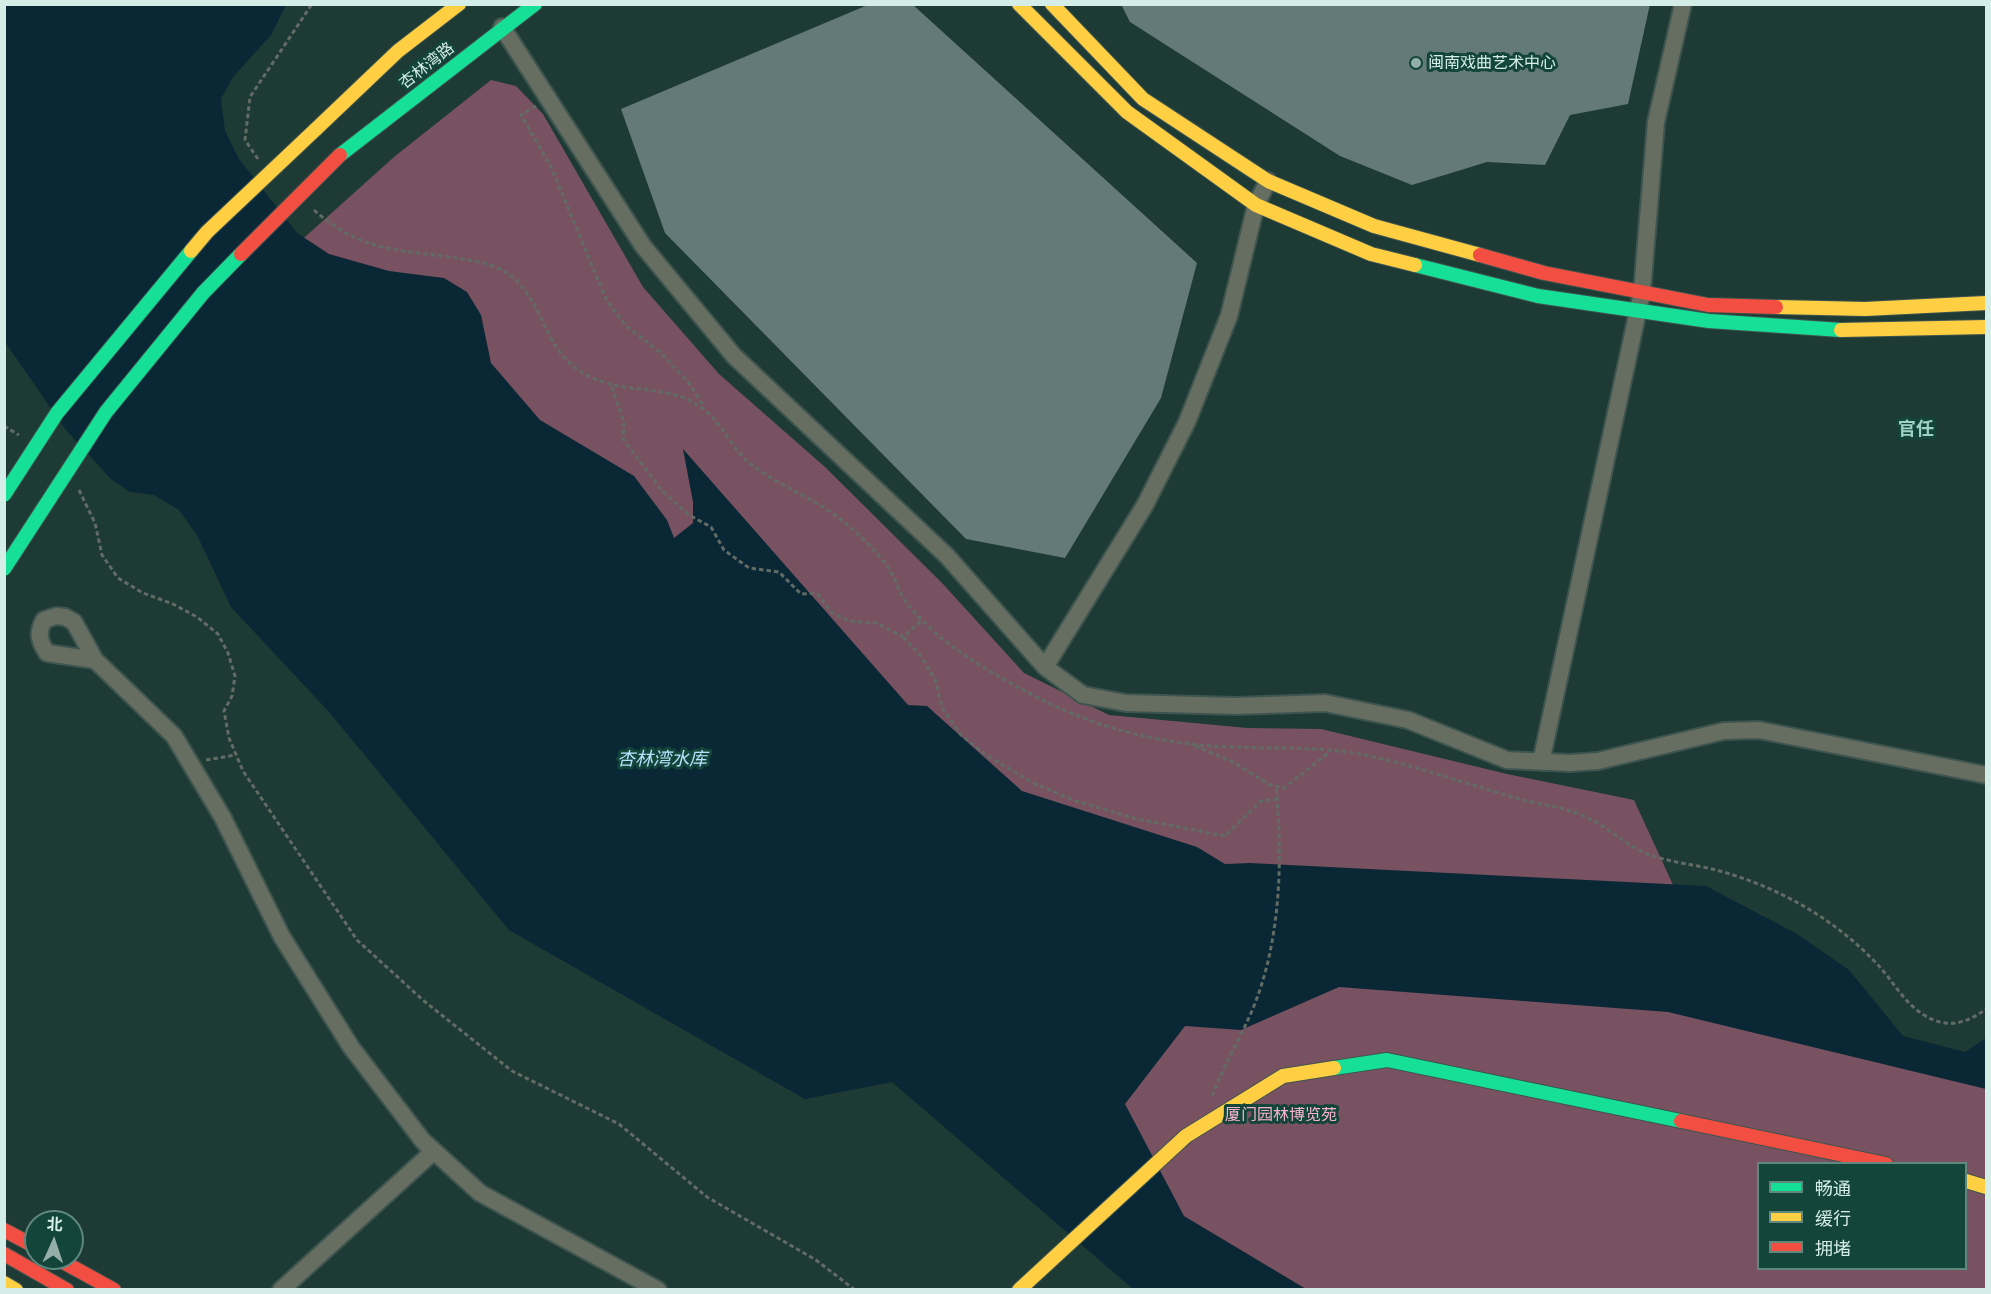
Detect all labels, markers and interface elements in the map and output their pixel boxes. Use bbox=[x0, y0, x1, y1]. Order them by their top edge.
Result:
street label: 杏林湾路 bbox=[396, 39, 458, 93]
place label: 闽南戏曲艺术中心 bbox=[1428, 53, 1556, 73]
marker: 闽南戏曲艺术中心 bbox=[1409, 56, 1423, 70]
district label: 官任 bbox=[1898, 419, 1934, 441]
water label: 杏林湾水库 bbox=[617, 749, 707, 771]
park label: 厦门园林博览苑 bbox=[1225, 1105, 1337, 1125]
legend bbox=[1757, 1162, 1967, 1270]
text: 畅通 bbox=[1815, 1177, 1851, 1200]
text: 缓行 bbox=[1815, 1207, 1851, 1230]
north arrow bbox=[24, 1210, 84, 1270]
text: 北 bbox=[46, 1214, 63, 1234]
text: 拥堵 bbox=[1815, 1237, 1851, 1260]

